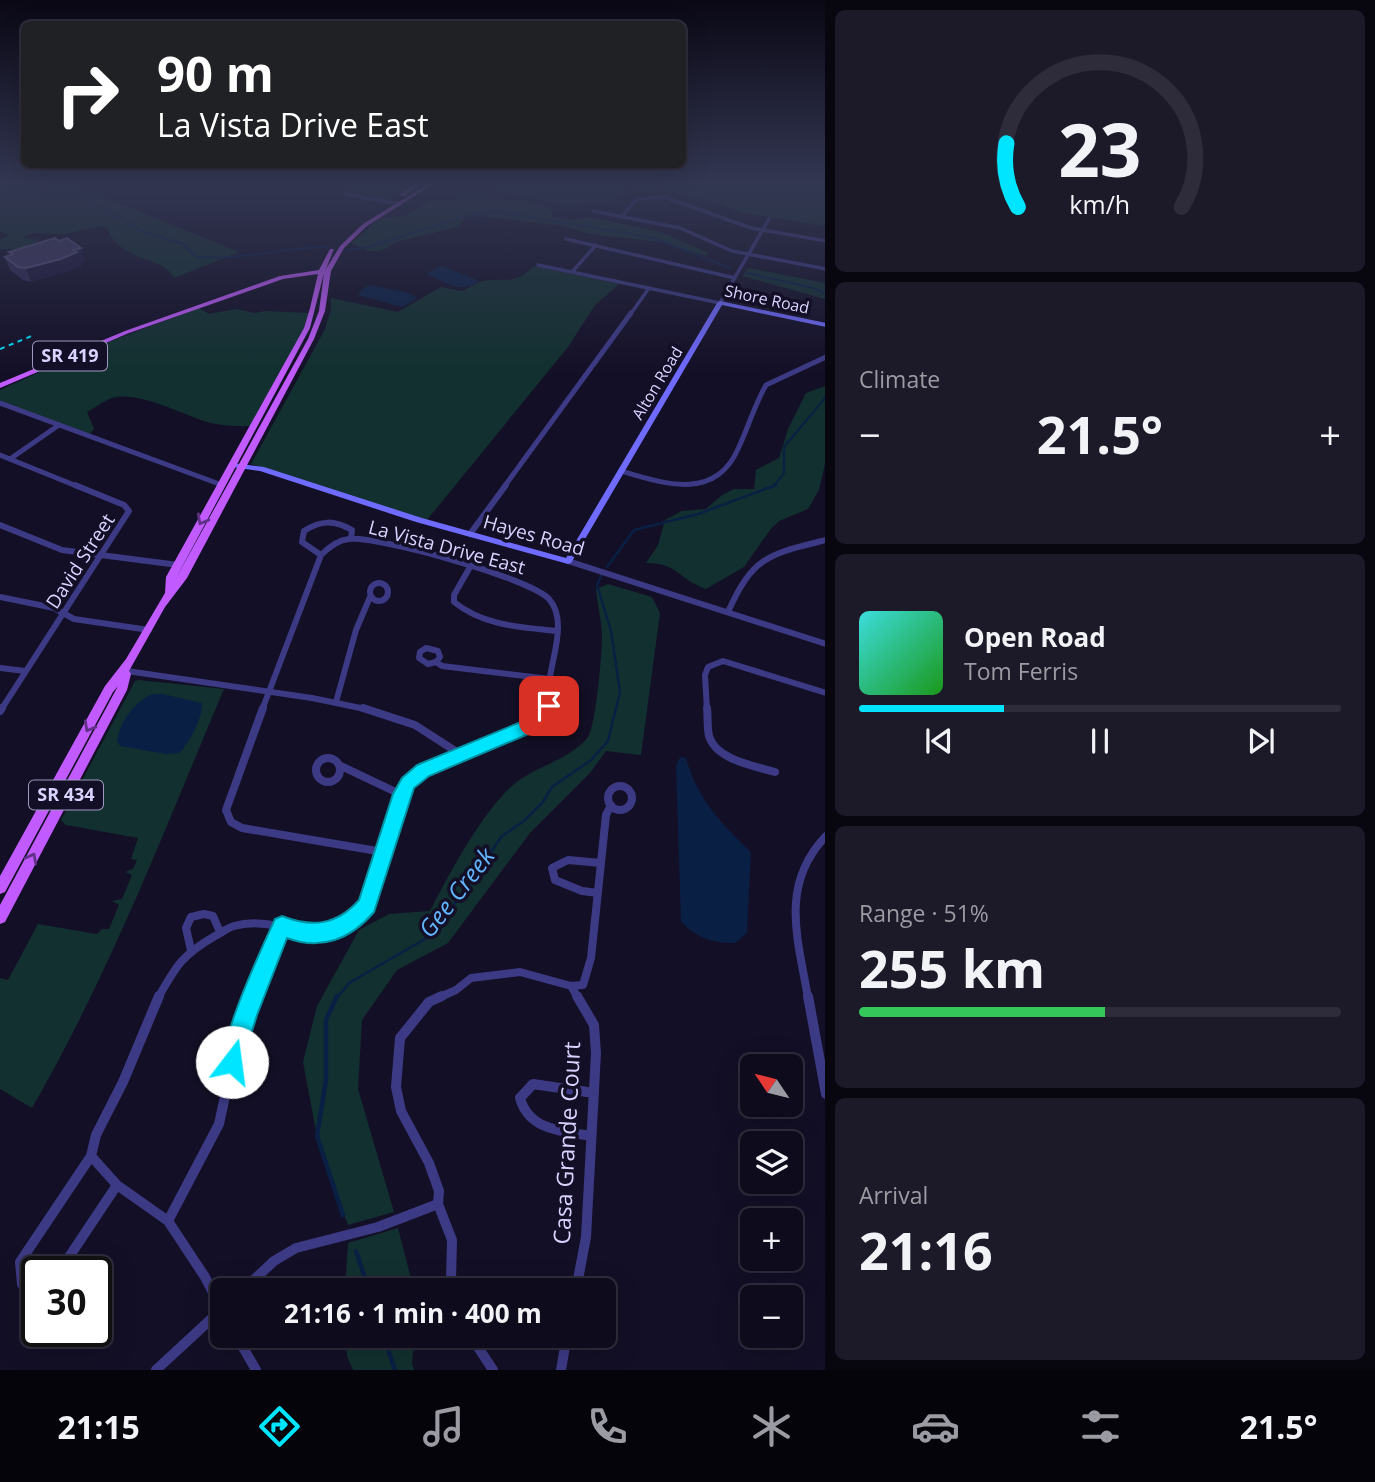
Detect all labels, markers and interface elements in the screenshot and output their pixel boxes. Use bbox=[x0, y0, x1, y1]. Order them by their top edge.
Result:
text: 90 m bbox=[157, 40, 274, 106]
icon: right bbox=[42, 49, 133, 140]
text: 23 bbox=[1058, 99, 1142, 198]
text: La Vista Drive East bbox=[157, 103, 429, 146]
text: km/h bbox=[1070, 187, 1130, 221]
street label: Shore Road bbox=[723, 279, 811, 319]
road number: SR 419 bbox=[33, 342, 107, 370]
street label: Alton Road bbox=[627, 342, 687, 424]
text: Climate bbox=[859, 363, 940, 395]
text: 21.5° bbox=[1037, 398, 1163, 469]
text: − bbox=[859, 408, 881, 460]
text: + bbox=[1319, 408, 1341, 460]
street label: David Street bbox=[40, 508, 121, 613]
street label: Hayes Road bbox=[480, 508, 588, 562]
one-way arrow bbox=[197, 513, 210, 525]
street label: La Vista Drive East bbox=[366, 514, 528, 580]
text: Open Road bbox=[964, 619, 1106, 655]
text: Tom Ferris bbox=[964, 655, 1078, 687]
pin bbox=[519, 676, 579, 736]
icon: arrive bbox=[530, 687, 568, 725]
one-way arrow bbox=[83, 720, 97, 732]
icon: previous bbox=[920, 722, 958, 760]
icon: pause bbox=[1081, 722, 1119, 760]
icon: next bbox=[1242, 722, 1280, 760]
road number: SR 434 bbox=[29, 780, 103, 810]
water label: Gee Creek bbox=[410, 839, 502, 944]
one-way arrow bbox=[24, 853, 37, 865]
text: Range · 51% bbox=[859, 897, 989, 929]
text: 255 km bbox=[859, 932, 1045, 1003]
position arrow bbox=[195, 1025, 269, 1099]
street label: Casa Grande Court bbox=[545, 1041, 587, 1245]
north arrow bbox=[740, 1054, 803, 1116]
map controls bbox=[740, 1054, 803, 1348]
button: layers bbox=[740, 1131, 803, 1194]
text: Arrival bbox=[859, 1179, 928, 1211]
button: + bbox=[740, 1208, 803, 1271]
text: 21:16 bbox=[859, 1214, 993, 1285]
speed limit sign: 30 bbox=[21, 1256, 112, 1347]
button: − bbox=[740, 1285, 803, 1348]
text: 21:16 · 1 min · 400 m bbox=[284, 1295, 542, 1331]
icon: directions bbox=[255, 1402, 304, 1451]
icon: music bbox=[419, 1402, 468, 1451]
icon: phone bbox=[583, 1402, 632, 1451]
icon: climate bbox=[747, 1402, 796, 1451]
icon: car bbox=[911, 1402, 960, 1451]
icon: filters bbox=[1076, 1402, 1125, 1451]
text: 21:15 bbox=[58, 1405, 140, 1448]
text: 21.5° bbox=[1240, 1405, 1317, 1448]

